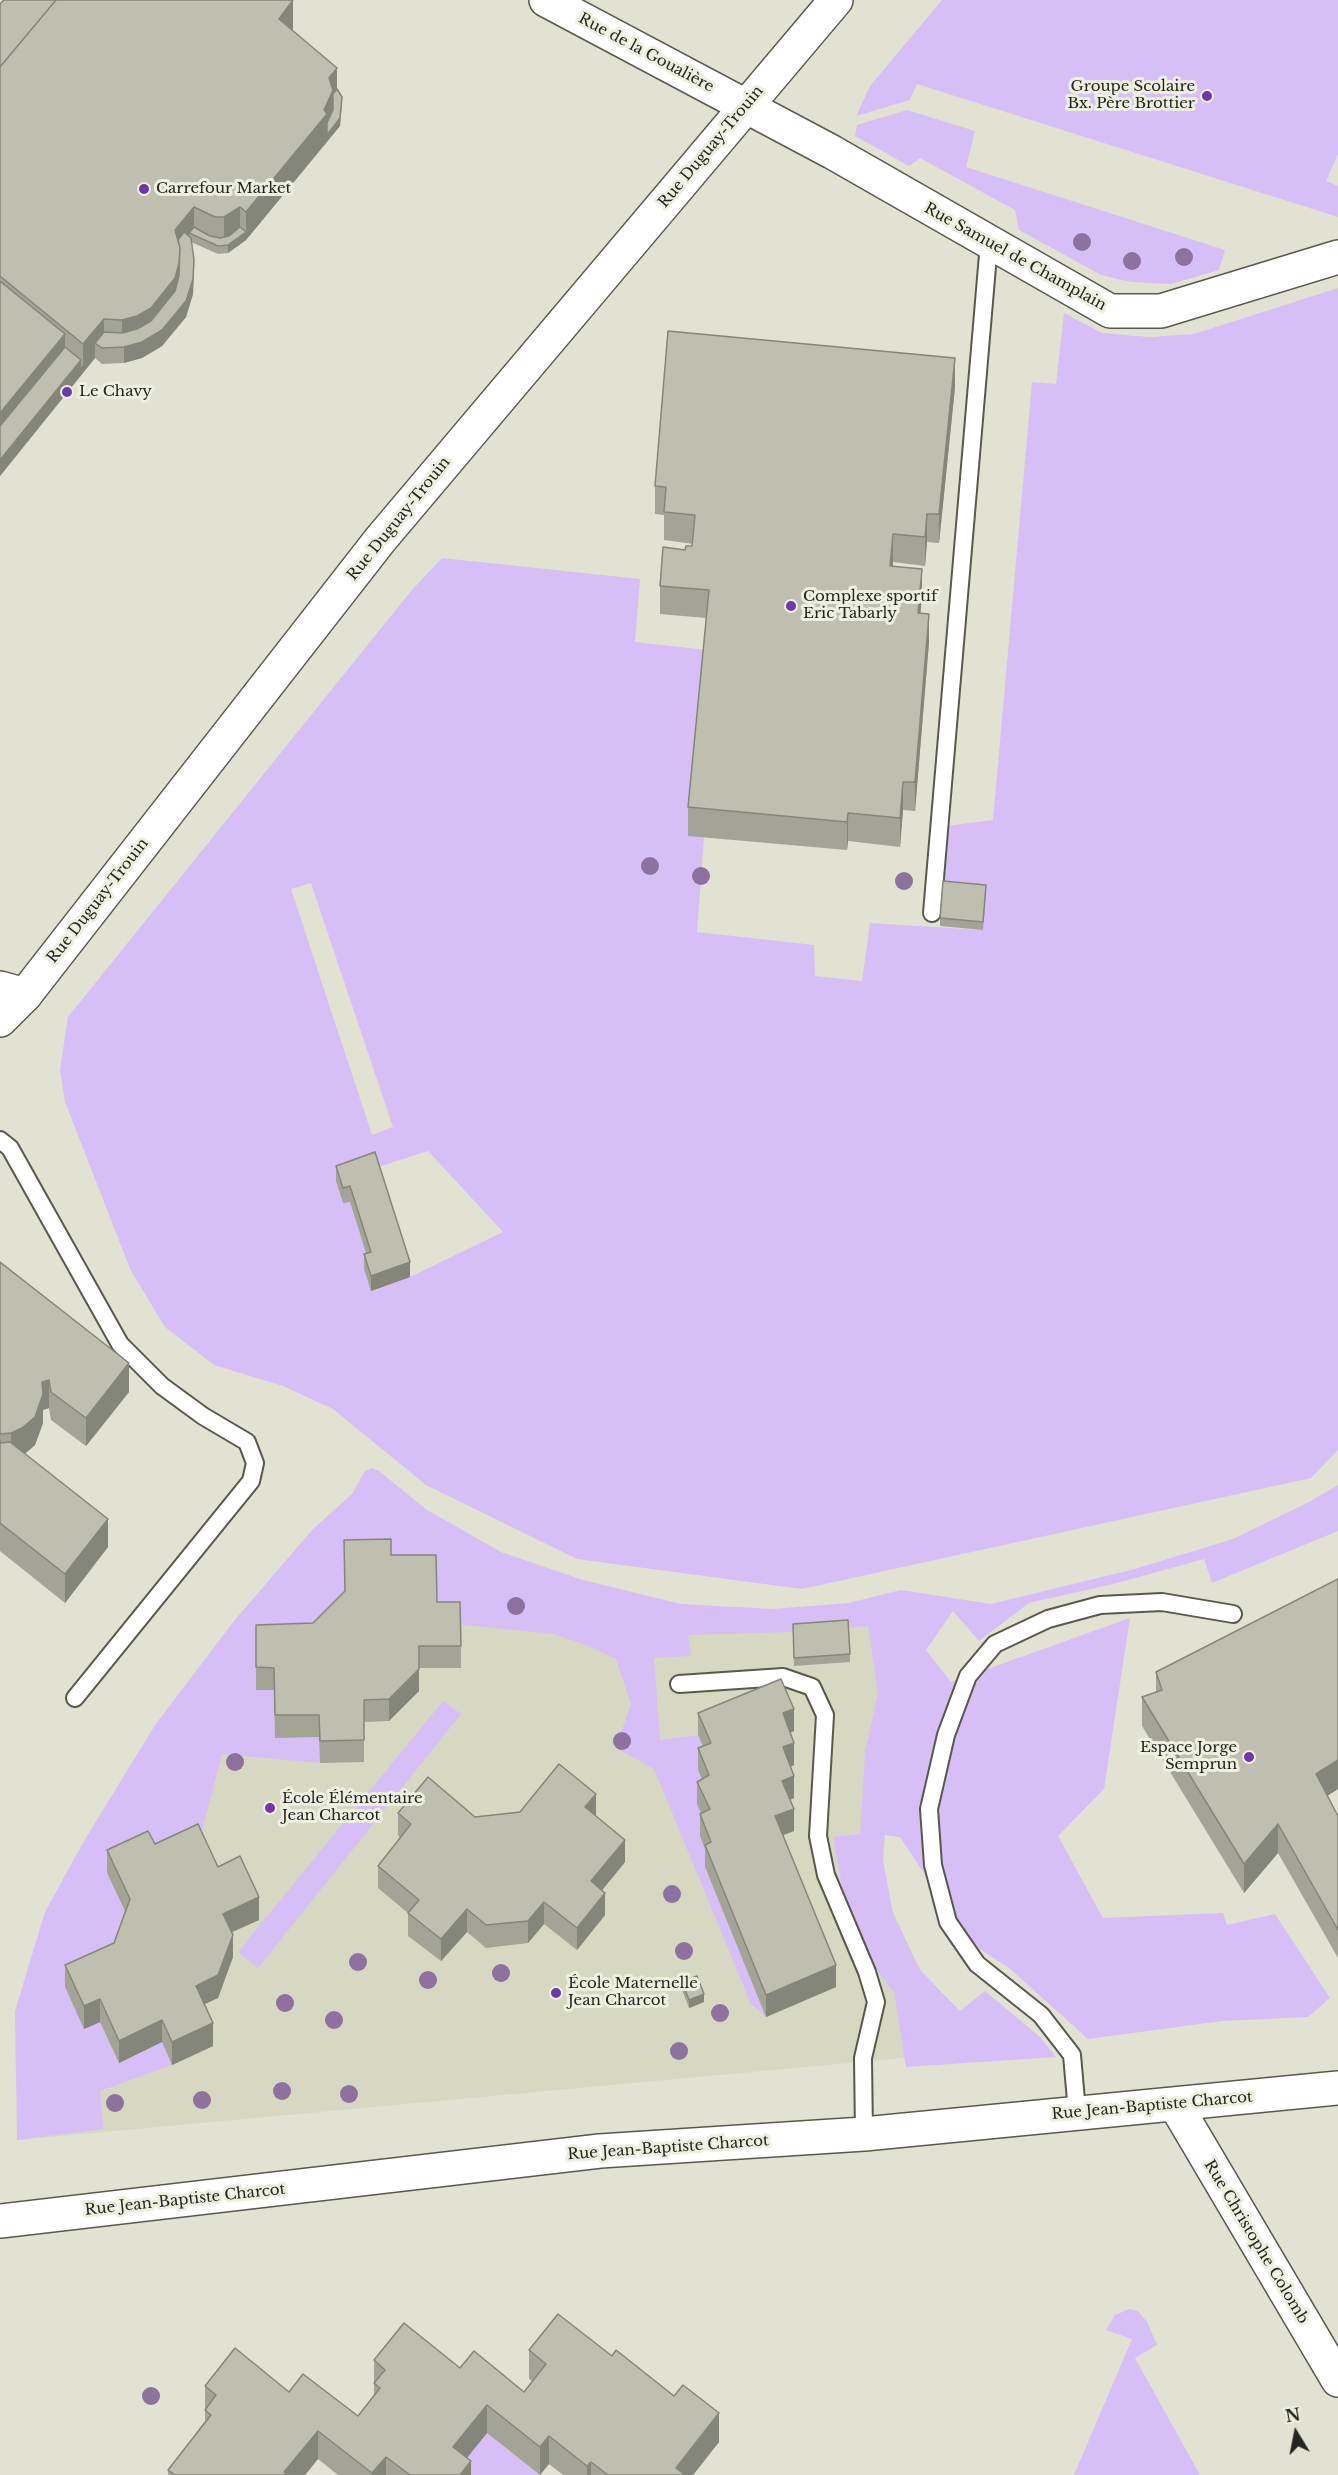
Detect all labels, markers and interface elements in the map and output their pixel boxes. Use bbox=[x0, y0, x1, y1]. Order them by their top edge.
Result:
street label: Rue de la Goualière bbox=[575, 10, 717, 96]
place label: Groupe Scolaire Bx. Père Brottier bbox=[1067, 78, 1195, 113]
street label: Rue Duguay-Trouin bbox=[655, 82, 767, 212]
marker: Groupe Scolaire Bx. Père Brottier bbox=[1200, 89, 1214, 103]
place label: Carrefour Market bbox=[156, 180, 291, 198]
marker: Carrefour Market bbox=[137, 182, 151, 196]
street label: Rue Samuel de Champlain bbox=[921, 199, 1109, 315]
place label: Le Chavy bbox=[79, 383, 152, 401]
marker: Le Chavy bbox=[60, 385, 74, 399]
street label: Rue Duguay-Trouin bbox=[344, 454, 454, 584]
place label: Complexe sportif Eric Tabarly bbox=[803, 588, 937, 623]
marker: Complexe sportif Eric Tabarly bbox=[784, 599, 798, 613]
street label: Rue Duguay-Trouin bbox=[44, 835, 152, 967]
place label: Espace Jorge Semprun bbox=[1140, 1739, 1237, 1774]
marker: Espace Jorge Semprun bbox=[1242, 1750, 1256, 1764]
place label: École Élémentaire Jean Charcot bbox=[282, 1790, 423, 1825]
marker: École Élémentaire Jean Charcot bbox=[263, 1801, 277, 1815]
place label: École Maternelle Jean Charcot bbox=[568, 1975, 698, 2010]
marker: École Maternelle Jean Charcot bbox=[549, 1986, 563, 2000]
street label: Rue Jean-Baptiste Charcot bbox=[1051, 2088, 1253, 2124]
street label: Rue Jean-Baptiste Charcot bbox=[567, 2132, 769, 2164]
street label: Rue Christophe Colomb bbox=[1200, 2157, 1312, 2327]
street label: Rue Jean-Baptiste Charcot bbox=[84, 2181, 286, 2219]
north arrow bbox=[1266, 2403, 1326, 2463]
text: N bbox=[1284, 2404, 1302, 2426]

